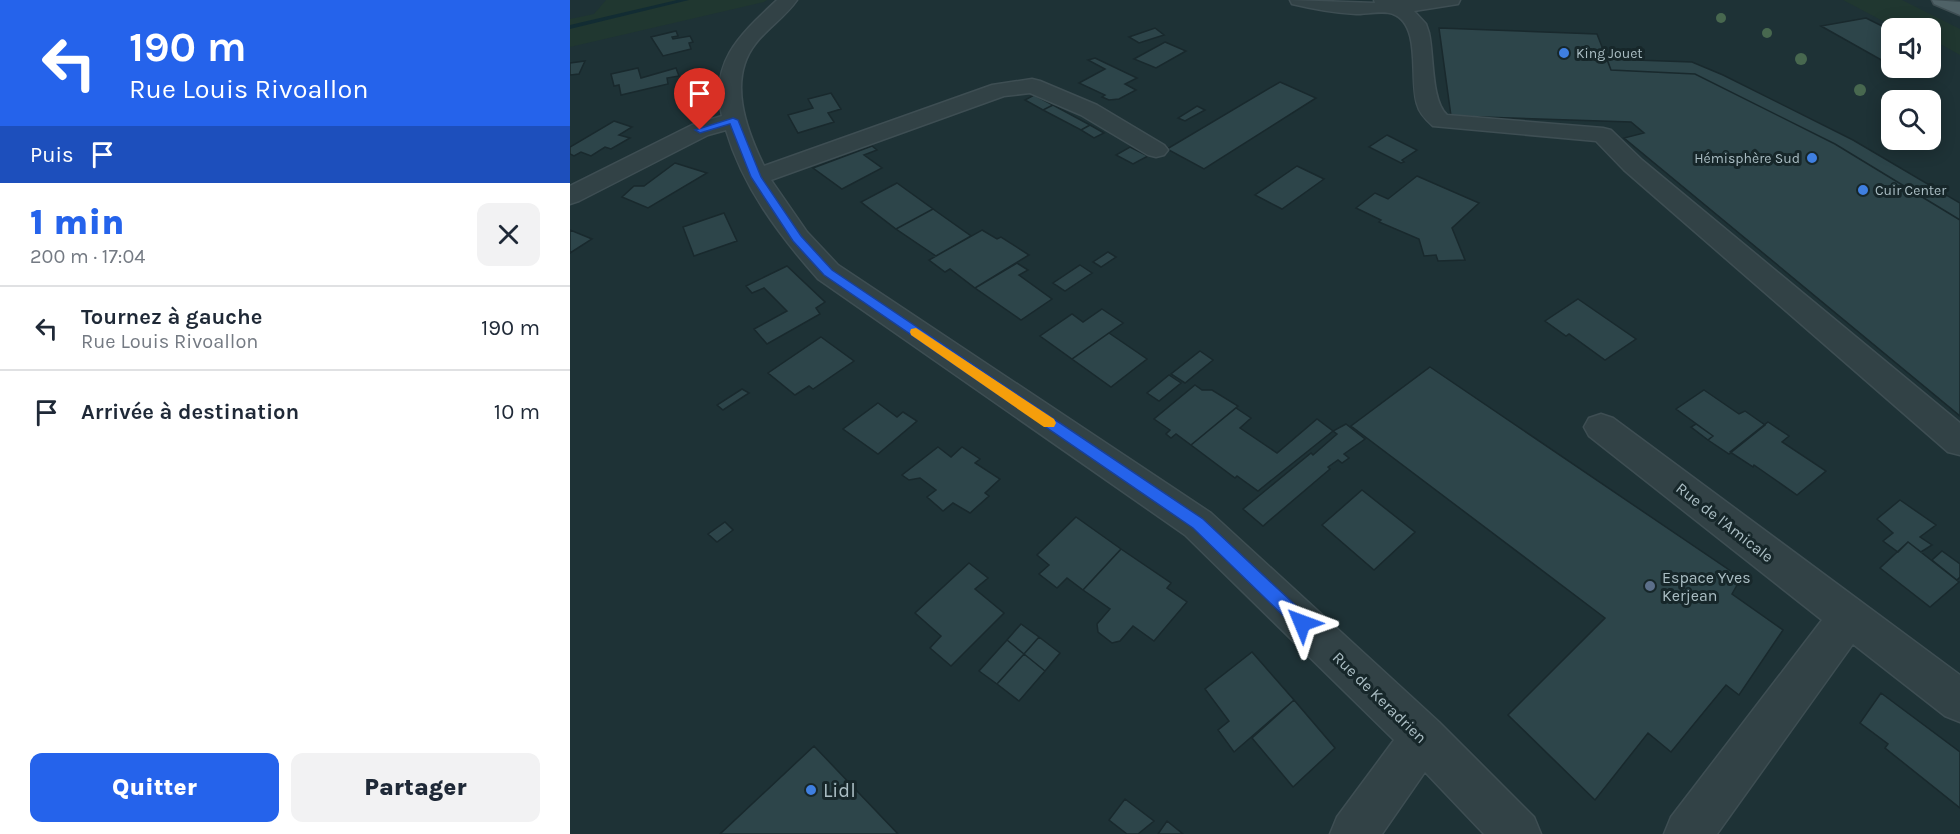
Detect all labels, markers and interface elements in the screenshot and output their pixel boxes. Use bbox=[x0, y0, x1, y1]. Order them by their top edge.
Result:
map controls bbox=[1881, 18, 1941, 150]
button: sound bbox=[1881, 18, 1941, 78]
text: 190 m bbox=[129, 22, 247, 72]
icon: left bbox=[30, 24, 108, 102]
place label: King Jouet bbox=[1576, 45, 1643, 62]
marker: King Jouet bbox=[1557, 46, 1571, 60]
pin bbox=[674, 68, 725, 130]
text: Rue Louis Rivoallon bbox=[129, 73, 368, 105]
icon: arrive bbox=[683, 77, 716, 110]
button: search bbox=[1881, 90, 1941, 150]
icon: arrive bbox=[86, 138, 119, 171]
text: Puis bbox=[30, 142, 74, 168]
place label: Hémisphère Sud bbox=[1694, 150, 1800, 167]
marker: Hémisphère Sud bbox=[1805, 151, 1819, 165]
place label: Cuir Center bbox=[1875, 182, 1947, 199]
marker: Cuir Center bbox=[1856, 183, 1870, 197]
text: 1 min bbox=[30, 201, 124, 243]
button: close bbox=[477, 203, 540, 266]
text: 200 m · 17:04 bbox=[30, 245, 146, 268]
text: Tournez à gauche bbox=[81, 304, 262, 330]
icon: left bbox=[30, 312, 63, 345]
text: 190 m bbox=[481, 315, 540, 341]
text: Rue Louis Rivoallon bbox=[81, 330, 258, 353]
icon: arrive bbox=[30, 396, 63, 429]
text: Arrivée à destination bbox=[81, 399, 299, 425]
text: 10 m bbox=[494, 399, 540, 425]
street label: Rue de l'Amicale bbox=[1672, 478, 1777, 566]
place label: Espace Yves Kerjean bbox=[1662, 568, 1751, 605]
marker: Espace Yves Kerjean bbox=[1643, 579, 1657, 593]
position arrow bbox=[1270, 591, 1334, 655]
street label: Rue de Keradrien bbox=[1329, 648, 1431, 747]
button: Quitter bbox=[30, 753, 279, 822]
button: Partager bbox=[291, 753, 540, 822]
place label: Lidl bbox=[823, 779, 856, 802]
marker: Lidl bbox=[804, 783, 818, 797]

